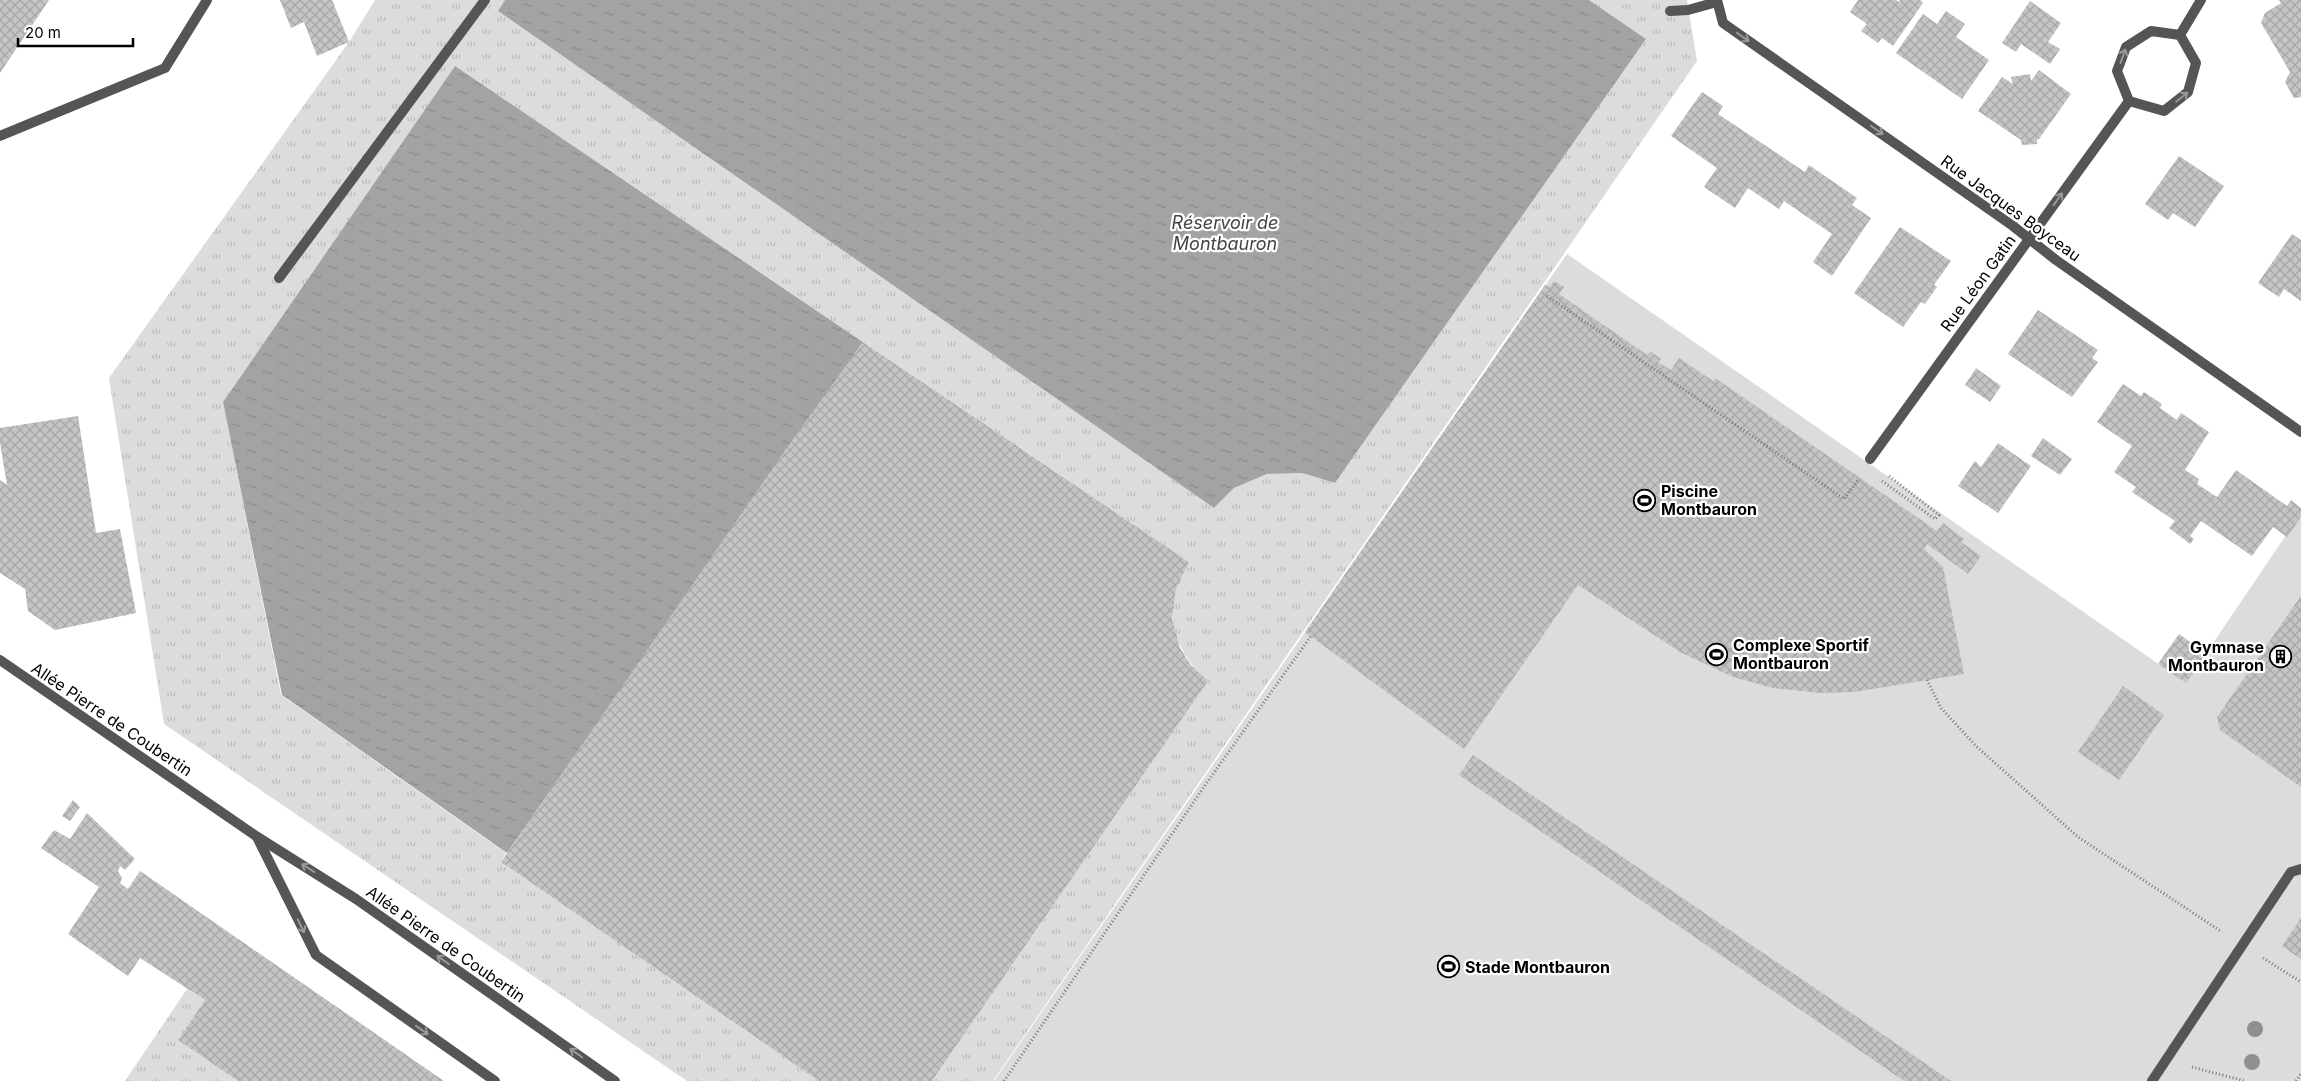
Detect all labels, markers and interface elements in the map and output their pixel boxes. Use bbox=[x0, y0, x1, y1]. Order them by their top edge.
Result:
scale bar bbox=[18, 15, 132, 47]
text: 20 m bbox=[25, 23, 61, 42]
one-way arrow bbox=[1736, 32, 1750, 42]
one-way arrow bbox=[2119, 48, 2128, 64]
one-way arrow bbox=[2175, 91, 2188, 102]
one-way arrow bbox=[1869, 125, 1883, 135]
street label: Rue Jacques Boyceau bbox=[1937, 151, 2085, 265]
one-way arrow bbox=[2053, 192, 2063, 206]
water label: Réservoir de Montbauron bbox=[1172, 212, 1278, 254]
street label: Rue Léon Gatin bbox=[1936, 231, 2020, 335]
place label: Piscine Montbauron bbox=[1661, 481, 1757, 519]
sports icon: Piscine Montbauron bbox=[1633, 488, 1657, 512]
place label: Complexe Sportif Montbauron bbox=[1733, 635, 1870, 673]
place label: Gymnase Montbauron bbox=[2168, 637, 2264, 675]
sports icon: Complexe Sportif Montbauron bbox=[1705, 642, 1729, 666]
building icon: Gymnase Montbauron bbox=[2268, 644, 2292, 668]
street label: Allée Pierre de Coubertin bbox=[28, 658, 196, 780]
one-way arrow bbox=[301, 863, 315, 874]
street label: Allée Pierre de Coubertin bbox=[363, 881, 529, 1007]
one-way arrow bbox=[296, 919, 306, 934]
one-way arrow bbox=[436, 955, 450, 965]
sports icon: Stade Montbauron bbox=[1437, 955, 1461, 979]
place label: Stade Montbauron bbox=[1465, 957, 1610, 977]
one-way arrow bbox=[415, 1025, 429, 1035]
one-way arrow bbox=[569, 1048, 583, 1058]

